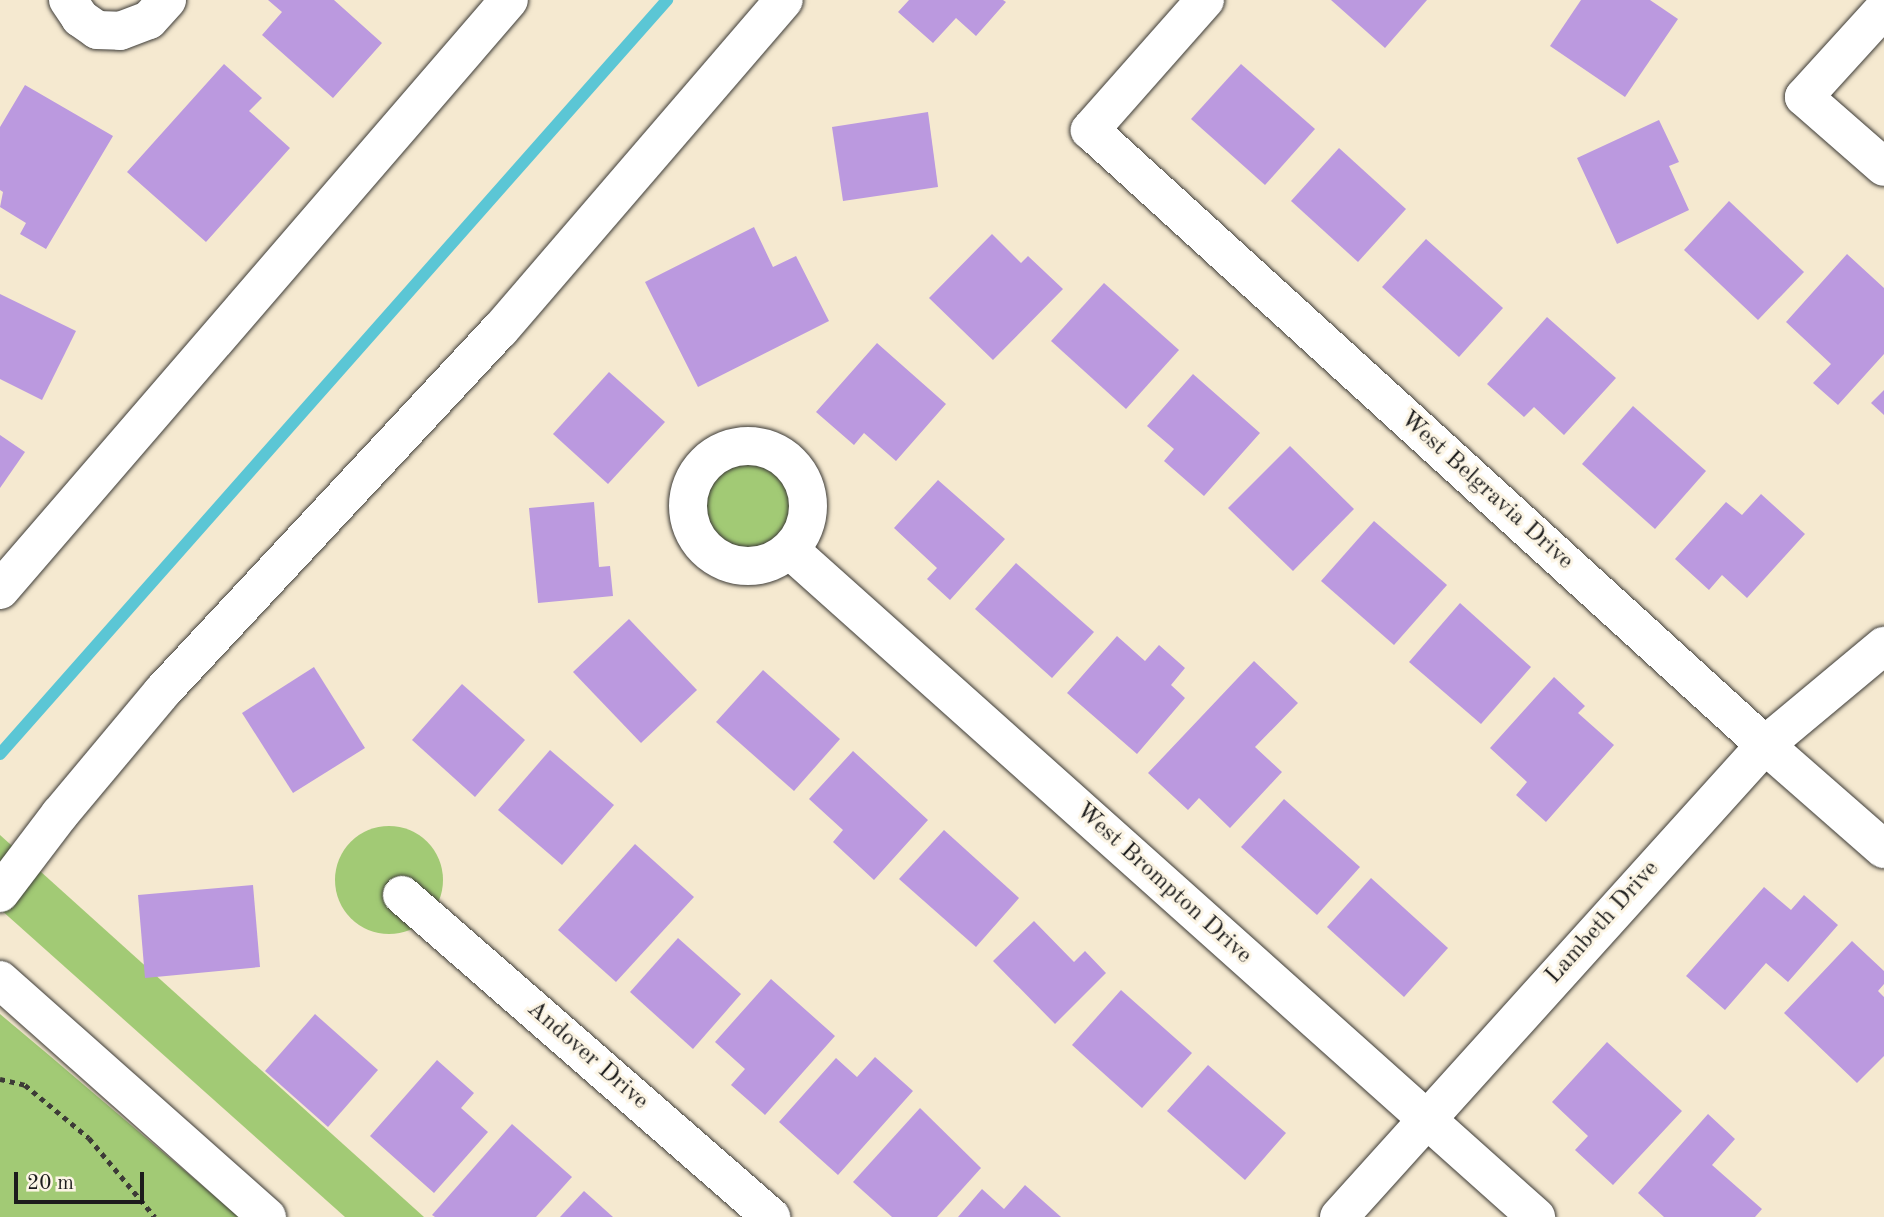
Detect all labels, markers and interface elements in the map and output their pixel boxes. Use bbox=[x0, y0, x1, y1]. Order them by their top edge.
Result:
street label: West Belgravia Drive bbox=[1393, 406, 1579, 576]
street label: West Brompton Drive bbox=[1069, 797, 1257, 971]
street label: Lambeth Drive bbox=[1540, 855, 1666, 991]
street label: Andover Drive bbox=[520, 995, 654, 1117]
scale bar bbox=[18, 1158, 147, 1202]
text: 20 m bbox=[27, 1173, 74, 1194]

